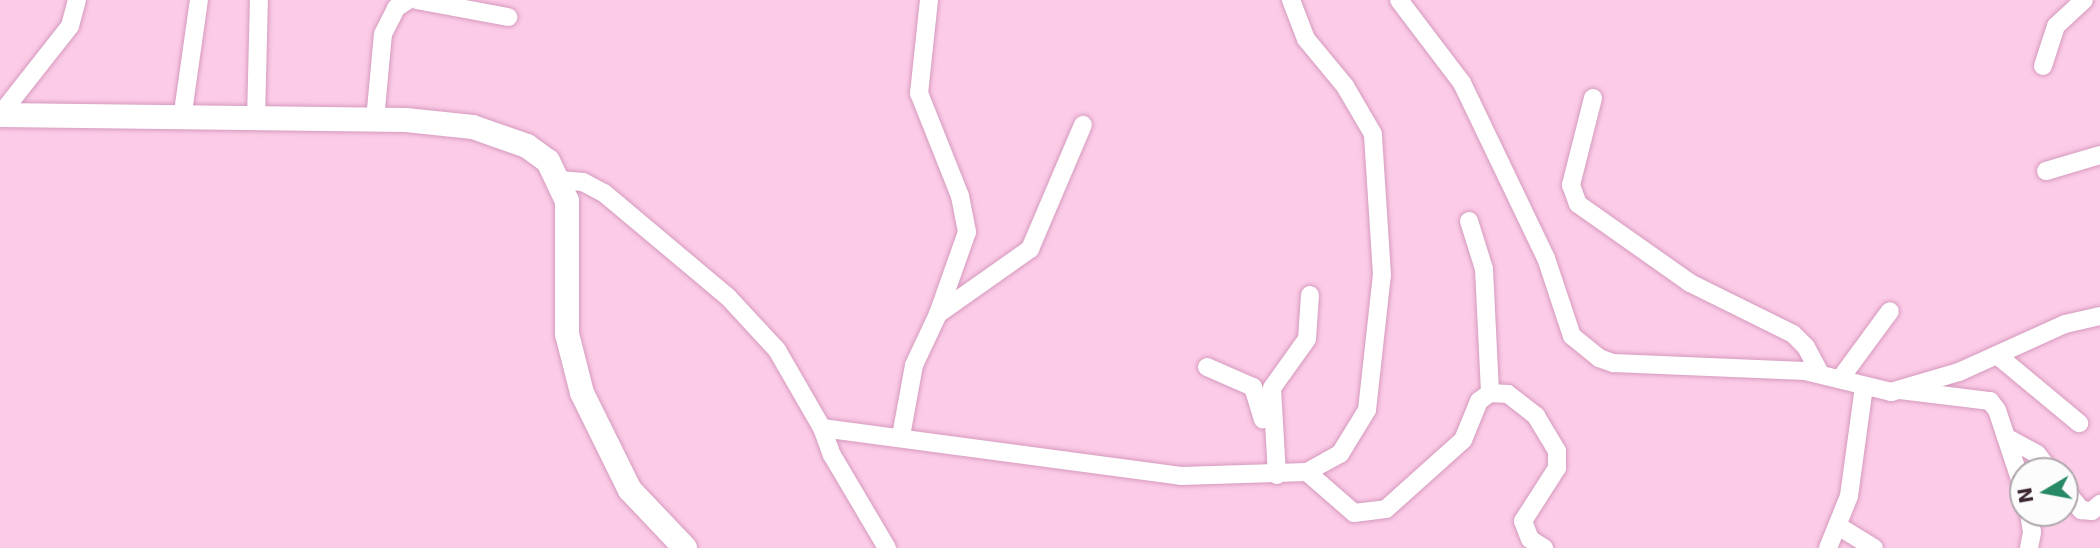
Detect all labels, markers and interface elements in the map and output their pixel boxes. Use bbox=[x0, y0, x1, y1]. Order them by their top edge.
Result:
north arrow bbox=[2009, 457, 2079, 527]
text: N bbox=[2013, 486, 2038, 505]

